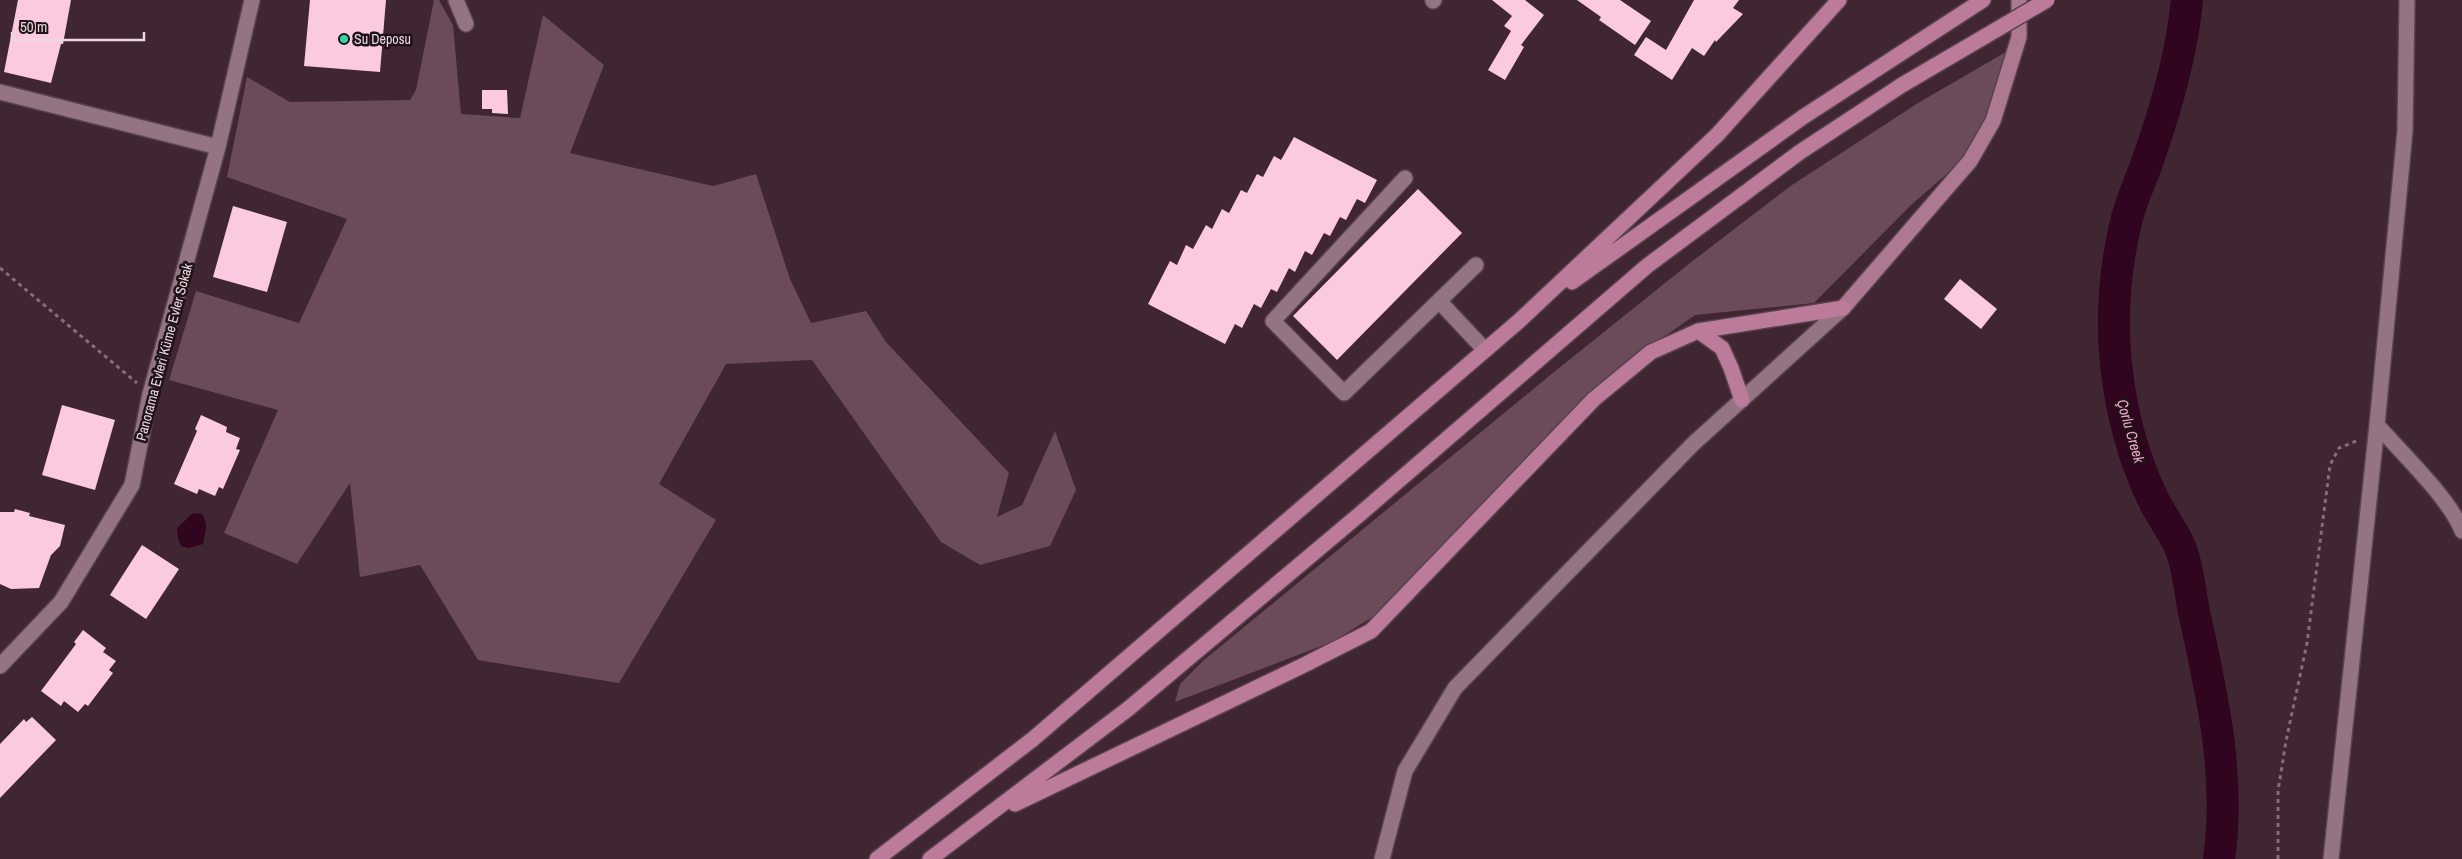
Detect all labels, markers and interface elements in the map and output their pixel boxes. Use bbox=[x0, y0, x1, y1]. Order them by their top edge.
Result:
scale bar bbox=[12, 10, 145, 42]
text: 50 m bbox=[20, 16, 47, 37]
place label: Su Deposu bbox=[354, 30, 411, 48]
marker: Su Deposu bbox=[338, 33, 350, 45]
street label: Panorama Evleri Küme Evler Sokak bbox=[132, 261, 196, 443]
water label: Çorlu Creek bbox=[2112, 397, 2150, 466]

